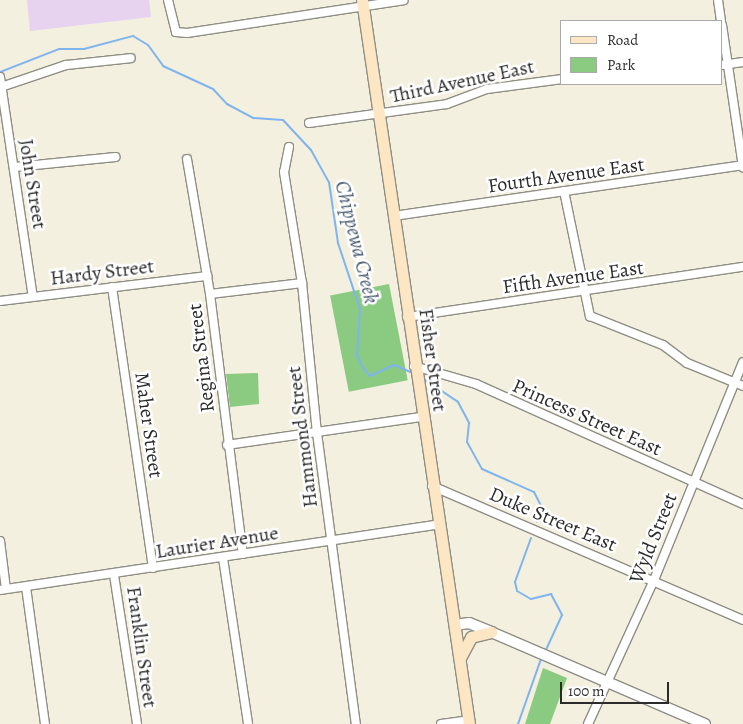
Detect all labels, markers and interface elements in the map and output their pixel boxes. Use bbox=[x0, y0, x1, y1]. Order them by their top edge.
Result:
legend bbox=[560, 20, 723, 85]
text: Road bbox=[607, 30, 638, 50]
street label: Third Avenue East bbox=[388, 54, 536, 108]
text: Park bbox=[607, 55, 635, 75]
street label: John Street bbox=[14, 137, 52, 231]
street label: Fourth Avenue East bbox=[486, 152, 646, 198]
water label: Chippewa Creek bbox=[330, 178, 384, 306]
street label: Hardy Street bbox=[49, 254, 155, 290]
street label: Fifth Avenue East bbox=[501, 255, 645, 299]
street label: Regina Street bbox=[182, 302, 220, 414]
street label: Fisher Street bbox=[414, 307, 452, 413]
street label: Hammond Street bbox=[281, 365, 323, 509]
street label: Maher Street bbox=[130, 371, 168, 479]
street label: Princess Street East bbox=[509, 373, 665, 461]
street label: Duke Street East bbox=[486, 481, 620, 557]
street label: Wyld Street bbox=[624, 489, 682, 587]
street label: Laurier Avenue bbox=[154, 520, 280, 564]
street label: Franklin Street bbox=[122, 585, 162, 709]
scale bar bbox=[563, 672, 672, 704]
text: 100 m bbox=[568, 681, 605, 701]

